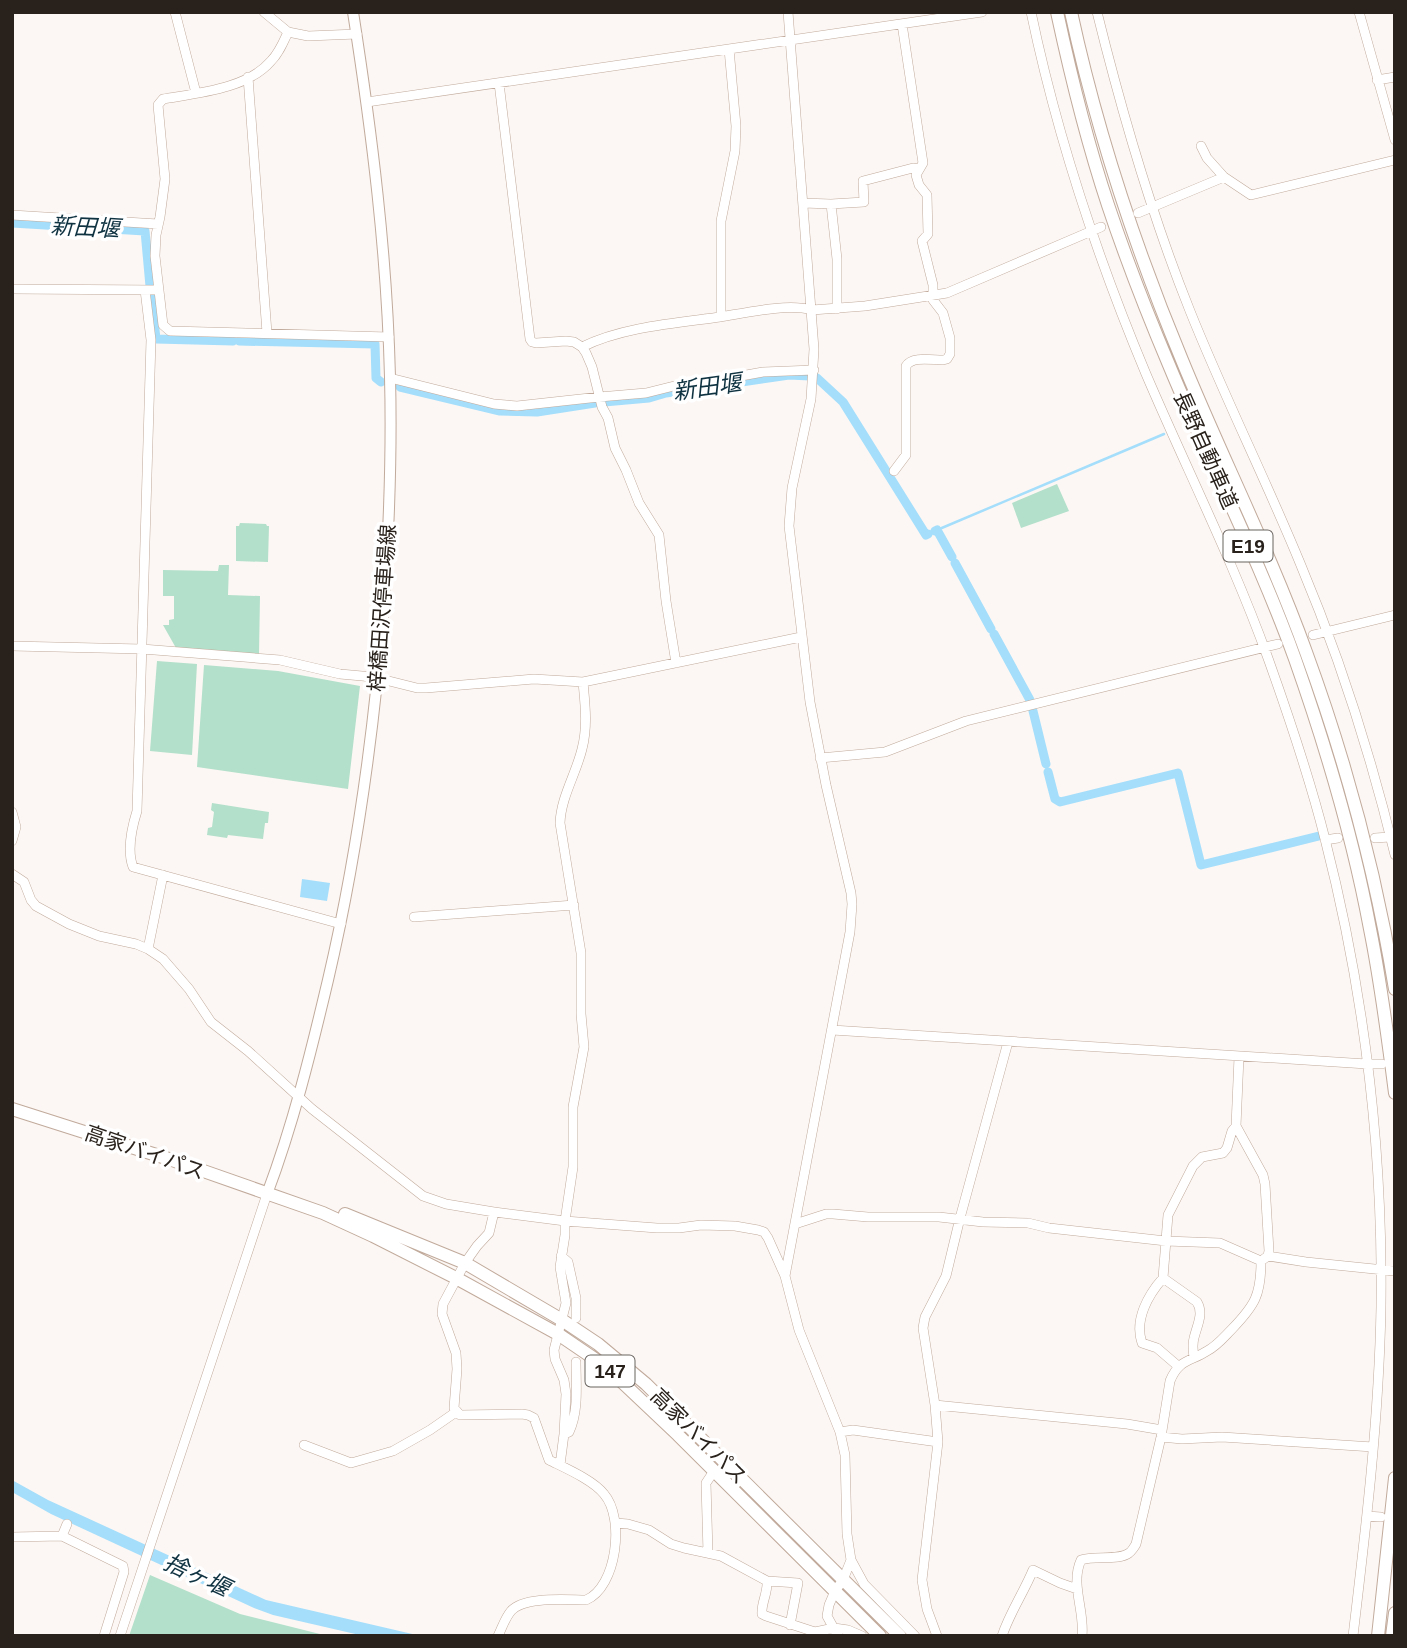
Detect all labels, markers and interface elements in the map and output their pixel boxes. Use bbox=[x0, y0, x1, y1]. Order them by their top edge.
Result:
water label: 新田堰 bbox=[50, 212, 124, 242]
water label: 新田堰 bbox=[671, 369, 747, 405]
street label: 長野自動車道 bbox=[1170, 388, 1242, 512]
street label: 梓橋田沢停車場線 bbox=[365, 523, 399, 693]
road number: E19 bbox=[1224, 530, 1272, 562]
street label: 高家バイパス bbox=[82, 1121, 208, 1183]
road number: 147 bbox=[586, 1356, 634, 1386]
street label: 高家バイパス bbox=[646, 1383, 752, 1489]
water label: 捨ヶ堰 bbox=[160, 1549, 237, 1603]

